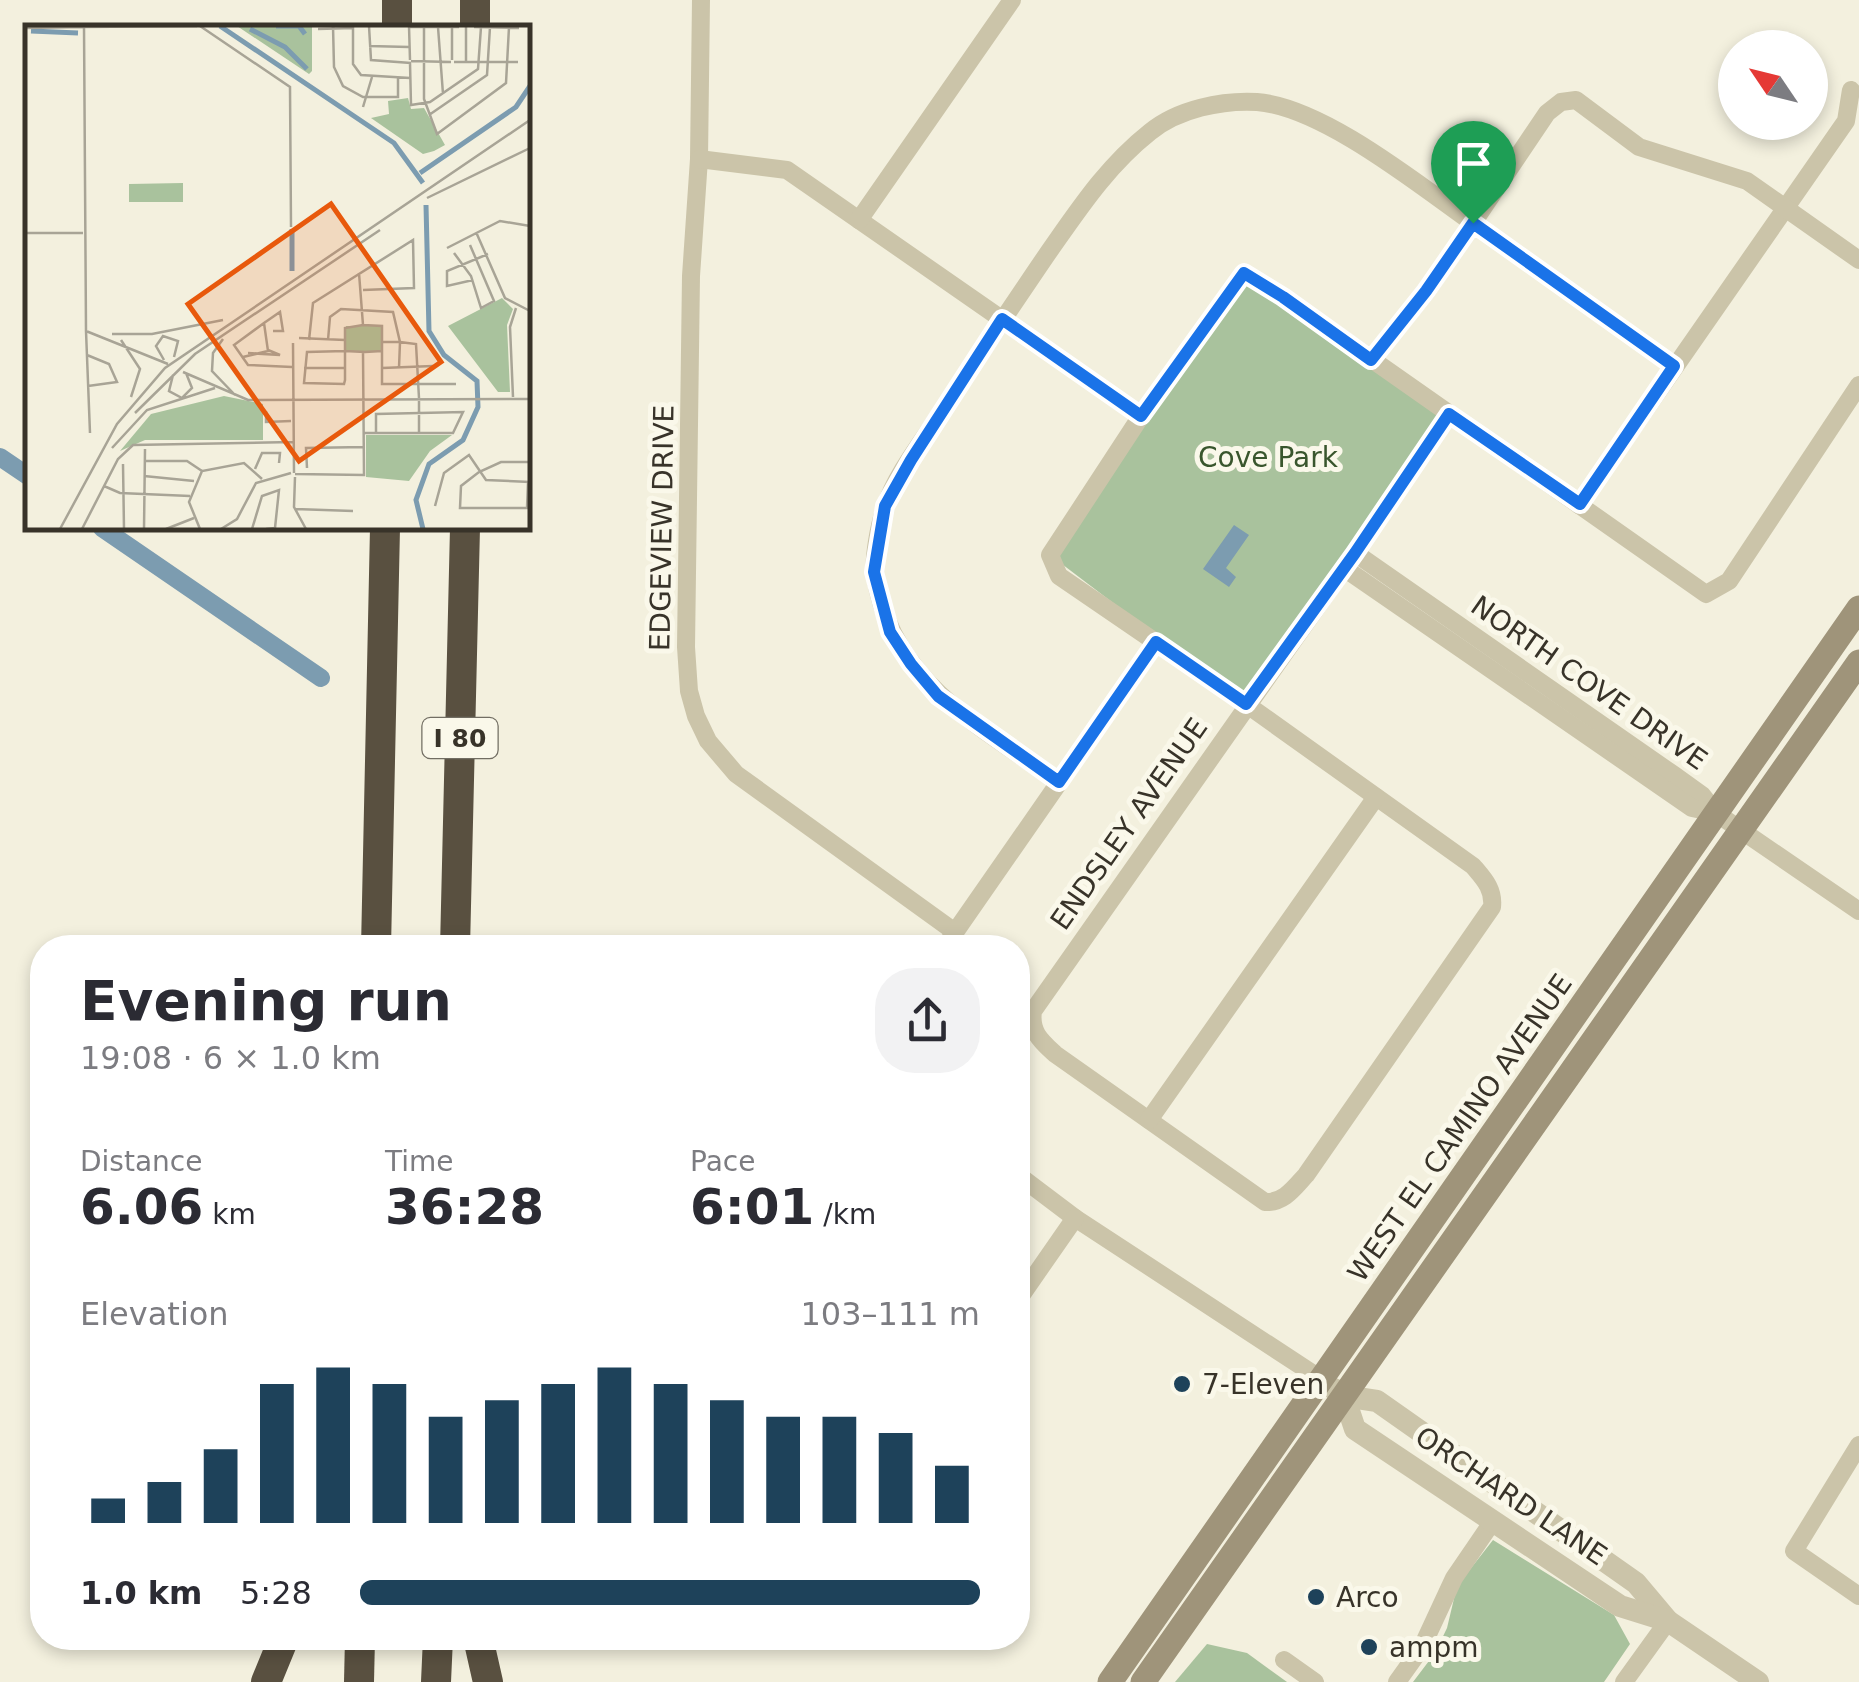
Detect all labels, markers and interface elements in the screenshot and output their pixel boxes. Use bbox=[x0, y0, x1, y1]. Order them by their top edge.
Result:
inset map bbox=[25, 25, 530, 530]
north arrow bbox=[1718, 30, 1828, 140]
map controls bbox=[1718, 30, 1828, 140]
pin bbox=[1431, 121, 1516, 224]
icon: arrive bbox=[1446, 136, 1501, 191]
street label: EDGEVIEW DRIVE bbox=[643, 405, 681, 651]
park label: Cove Park bbox=[1198, 441, 1339, 474]
street label: NORTH COVE DRIVE bbox=[1465, 589, 1713, 777]
street label: ENDSLEY AVENUE bbox=[1044, 712, 1214, 936]
road number: I 80 bbox=[422, 718, 498, 758]
button: share bbox=[875, 968, 980, 1073]
street label: WEST EL CAMINO AVENUE bbox=[1341, 968, 1579, 1288]
text: Evening run bbox=[80, 969, 452, 1033]
text: 19:08 · 6 × 1.0 km bbox=[80, 1039, 381, 1077]
text: Distance bbox=[80, 1145, 202, 1178]
text: Time bbox=[385, 1145, 454, 1178]
text: Pace bbox=[690, 1145, 755, 1178]
text: 6.06 bbox=[80, 1178, 203, 1236]
text: 36:28 bbox=[385, 1178, 544, 1236]
text: 6:01 bbox=[690, 1178, 814, 1236]
text: km bbox=[203, 1198, 256, 1231]
text: /km bbox=[814, 1198, 876, 1231]
text: Elevation bbox=[80, 1295, 229, 1333]
text: 103–111 m bbox=[801, 1295, 980, 1333]
place label: 7-Eleven bbox=[1202, 1368, 1324, 1401]
marker: 7-Eleven bbox=[1171, 1373, 1193, 1395]
street label: ORCHARD LANE bbox=[1409, 1420, 1613, 1572]
text: 1.0 km bbox=[80, 1574, 202, 1612]
text: 5:28 bbox=[240, 1574, 312, 1612]
place label: Arco bbox=[1336, 1581, 1399, 1614]
marker: Arco bbox=[1305, 1586, 1327, 1608]
place label: ampm bbox=[1389, 1631, 1478, 1664]
marker: ampm bbox=[1358, 1636, 1380, 1658]

